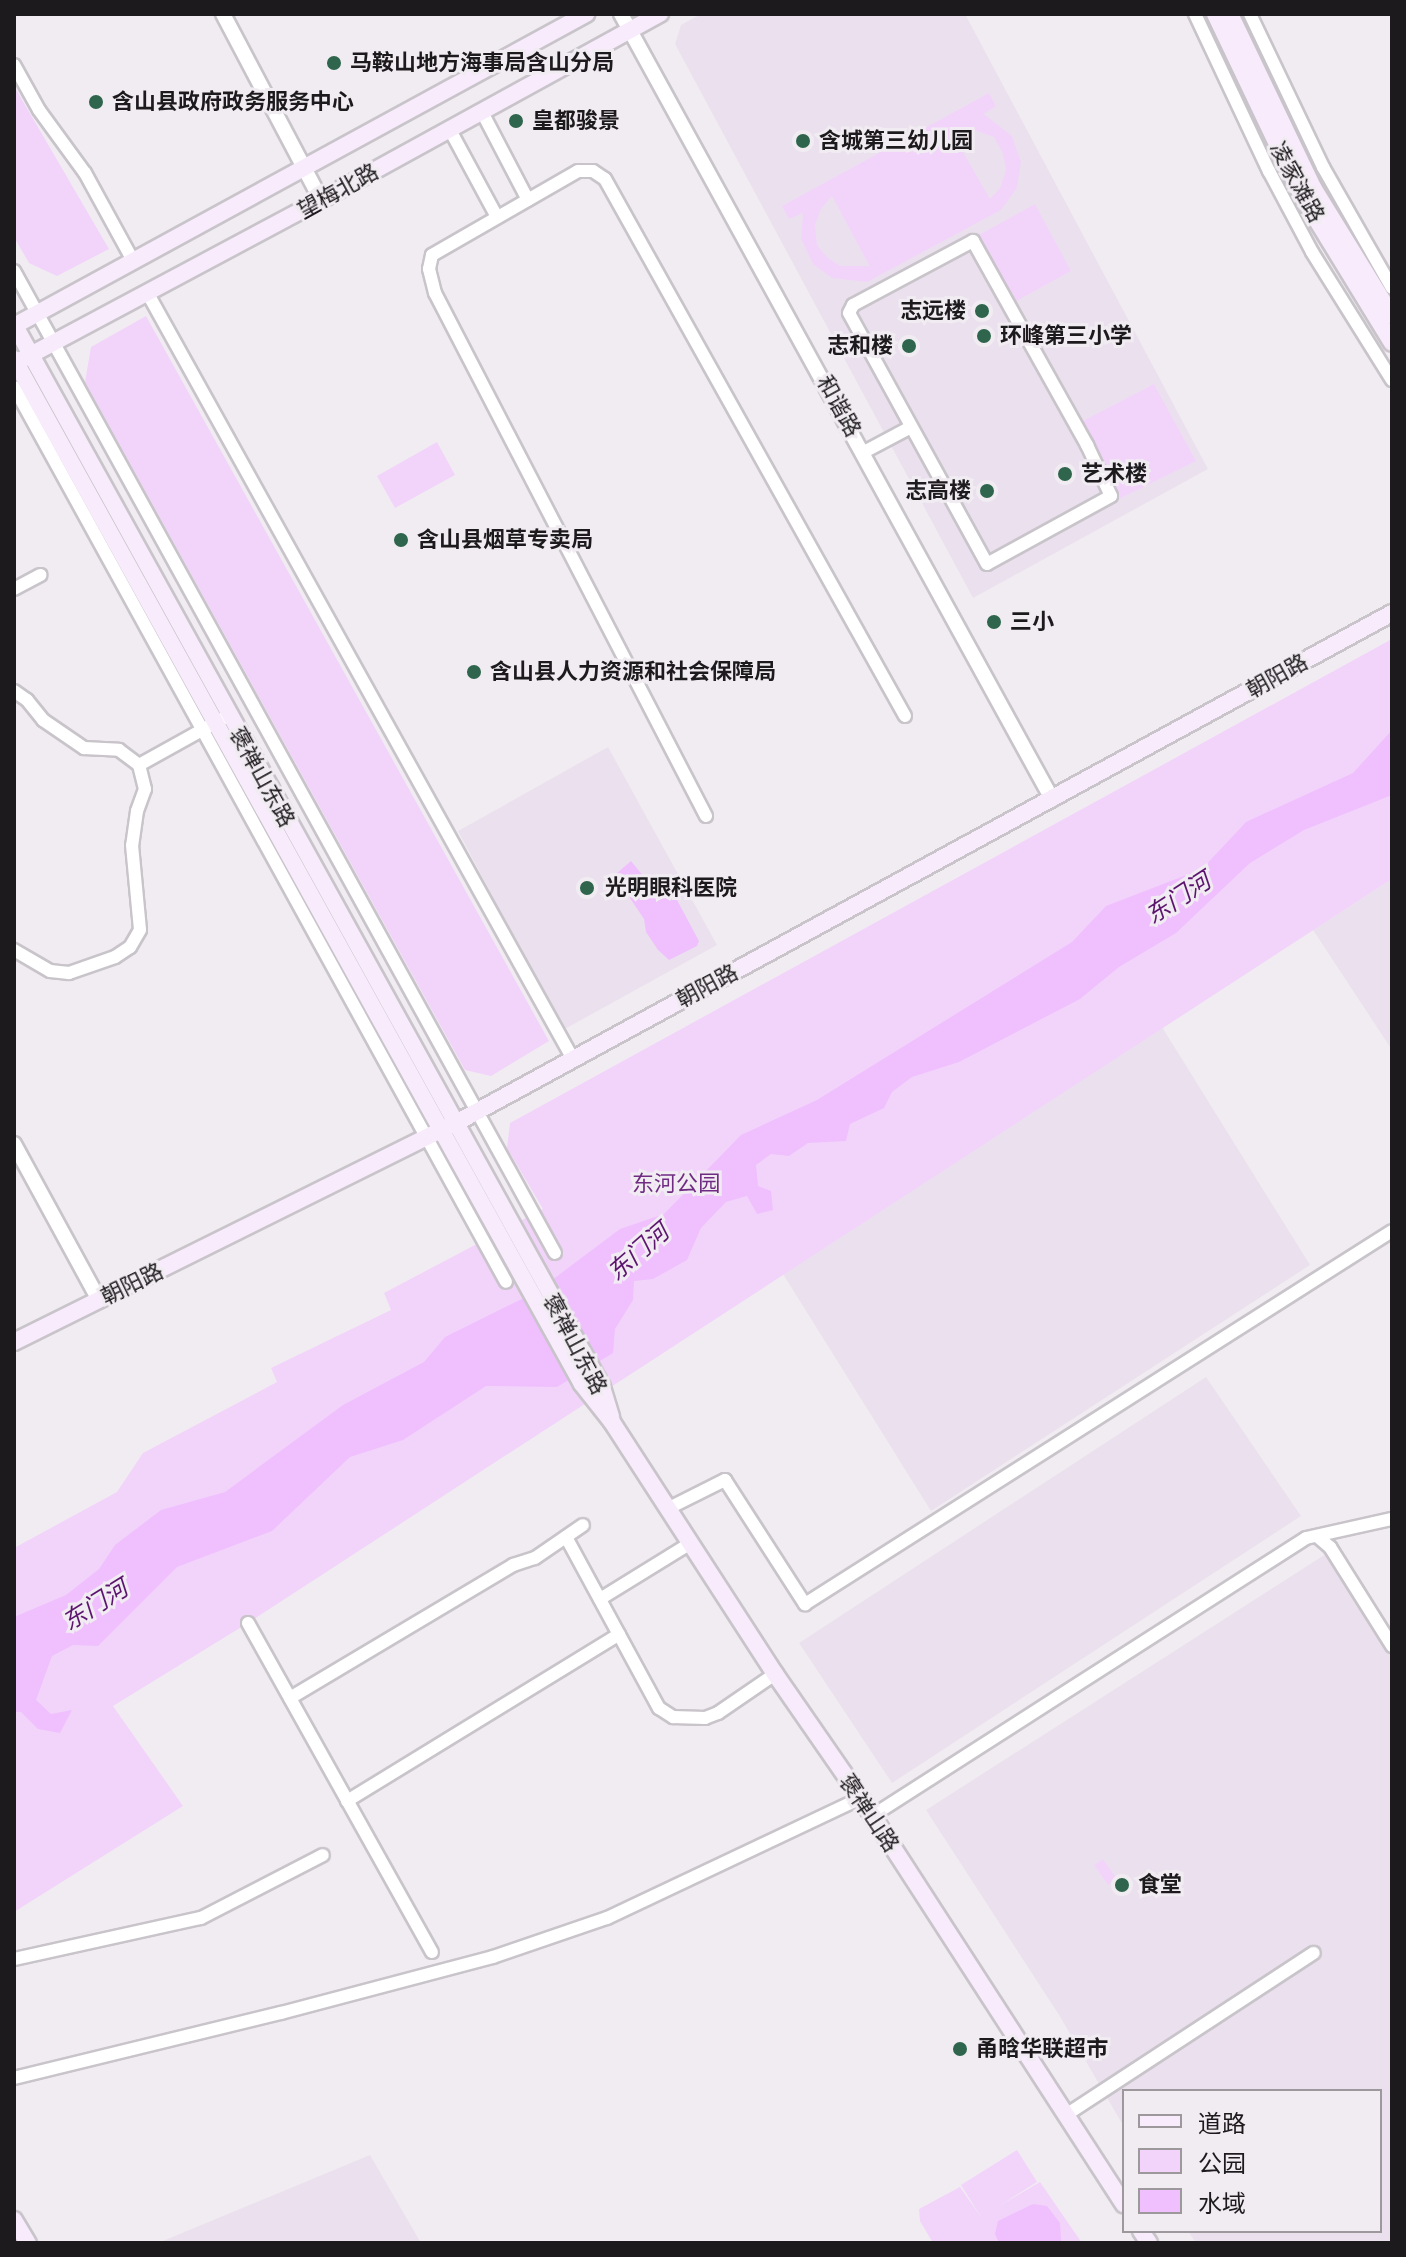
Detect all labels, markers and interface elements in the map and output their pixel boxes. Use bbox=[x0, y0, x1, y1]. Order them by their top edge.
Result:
place label: 马鞍山地方海事局含山分局 bbox=[350, 50, 614, 76]
marker: 马鞍山地方海事局含山分局 bbox=[325, 54, 343, 72]
place label: 含山县政府政务服务中心 bbox=[112, 89, 354, 115]
marker: 含山县政府政务服务中心 bbox=[87, 93, 105, 111]
place label: 皇都骏景 bbox=[532, 108, 620, 134]
marker: 皇都骏景 bbox=[507, 112, 525, 130]
place label: 含城第三幼儿园 bbox=[819, 128, 973, 154]
marker: 含城第三幼儿园 bbox=[794, 132, 812, 150]
street label: 凌家滩路 bbox=[1264, 137, 1330, 227]
street label: 望梅北路 bbox=[293, 158, 383, 224]
place label: 志远楼 bbox=[900, 298, 966, 324]
marker: 志远楼 bbox=[973, 302, 991, 320]
place label: 环峰第三小学 bbox=[1000, 323, 1132, 349]
marker: 环峰第三小学 bbox=[975, 327, 993, 345]
place label: 志和楼 bbox=[827, 333, 893, 359]
marker: 志和楼 bbox=[900, 337, 918, 355]
street label: 和谐路 bbox=[811, 371, 867, 441]
place label: 艺术楼 bbox=[1081, 461, 1147, 487]
marker: 艺术楼 bbox=[1056, 465, 1074, 483]
place label: 志高楼 bbox=[905, 478, 971, 504]
marker: 志高楼 bbox=[978, 482, 996, 500]
place label: 含山县烟草专卖局 bbox=[417, 527, 593, 553]
marker: 含山县烟草专卖局 bbox=[392, 531, 410, 549]
place label: 三小 bbox=[1010, 609, 1054, 635]
marker: 三小 bbox=[985, 613, 1003, 631]
street label: 朝阳路 bbox=[1242, 648, 1312, 704]
place label: 含山县人力资源和社会保障局 bbox=[490, 659, 776, 685]
marker: 含山县人力资源和社会保障局 bbox=[465, 663, 483, 681]
street label: 褒禅山东路 bbox=[224, 722, 300, 832]
water label: 东门河 bbox=[1140, 866, 1216, 930]
place label: 光明眼科医院 bbox=[605, 875, 737, 901]
marker: 光明眼科医院 bbox=[576, 877, 598, 899]
street label: 朝阳路 bbox=[672, 959, 742, 1013]
park label: 东河公园 bbox=[632, 1171, 720, 1197]
water label: 东门河 bbox=[601, 1218, 675, 1286]
street label: 朝阳路 bbox=[97, 1258, 167, 1310]
street label: 褒禅山东路 bbox=[538, 1289, 612, 1399]
water label: 东门河 bbox=[57, 1574, 133, 1636]
street label: 褒禅山路 bbox=[833, 1769, 905, 1857]
place label: 食堂 bbox=[1138, 1872, 1182, 1898]
marker: 食堂 bbox=[1113, 1876, 1131, 1894]
place label: 甬晗华联超市 bbox=[976, 2036, 1108, 2062]
marker: 甬晗华联超市 bbox=[951, 2040, 969, 2058]
legend bbox=[1122, 2089, 1382, 2233]
text: 道路 bbox=[1198, 2107, 1246, 2139]
text: 公园 bbox=[1198, 2147, 1246, 2179]
text: 水域 bbox=[1198, 2187, 1246, 2219]

